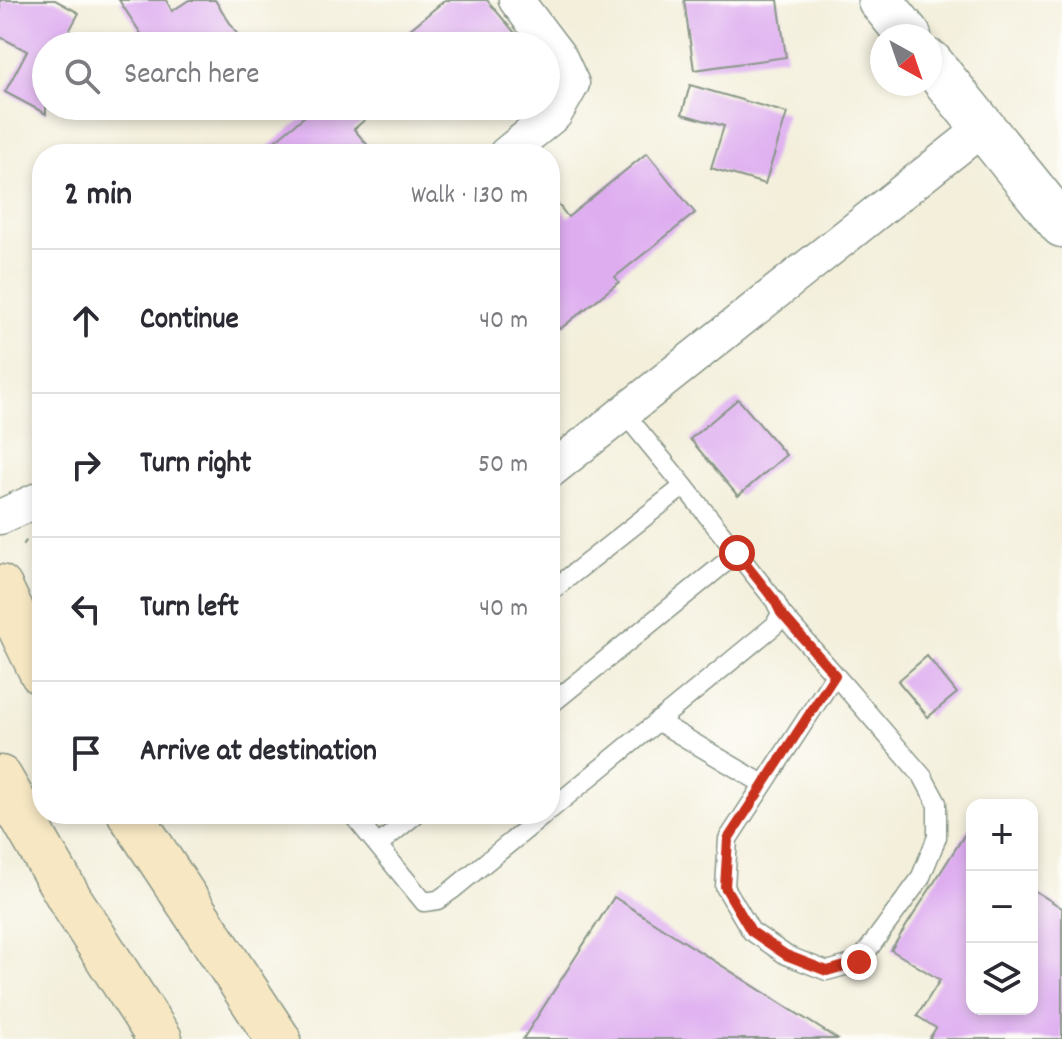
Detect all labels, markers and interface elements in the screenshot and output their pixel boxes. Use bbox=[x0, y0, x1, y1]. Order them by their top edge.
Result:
north arrow bbox=[870, 24, 942, 96]
search box bbox=[32, 32, 560, 120]
icon: search bbox=[60, 54, 104, 98]
text: Search here bbox=[124, 55, 260, 98]
text: 2 min bbox=[64, 172, 132, 221]
text: Walk · 130 m bbox=[411, 178, 528, 215]
icon: ahead bbox=[64, 299, 108, 343]
text: Continue bbox=[140, 300, 239, 343]
text: 40 m bbox=[479, 303, 528, 340]
icon: right bbox=[64, 443, 108, 487]
text: Turn right bbox=[140, 444, 251, 487]
text: 50 m bbox=[478, 447, 528, 484]
route start bbox=[719, 535, 755, 571]
icon: left bbox=[64, 587, 108, 631]
text: Turn left bbox=[140, 588, 239, 631]
text: 40 m bbox=[479, 591, 528, 628]
icon: arrive bbox=[64, 731, 108, 775]
text: Arrive at destination bbox=[140, 732, 377, 775]
map controls bbox=[966, 799, 1038, 1015]
button: + bbox=[966, 799, 1038, 871]
button: − bbox=[966, 871, 1038, 943]
button: layers bbox=[966, 943, 1038, 1015]
route end bbox=[841, 944, 877, 980]

